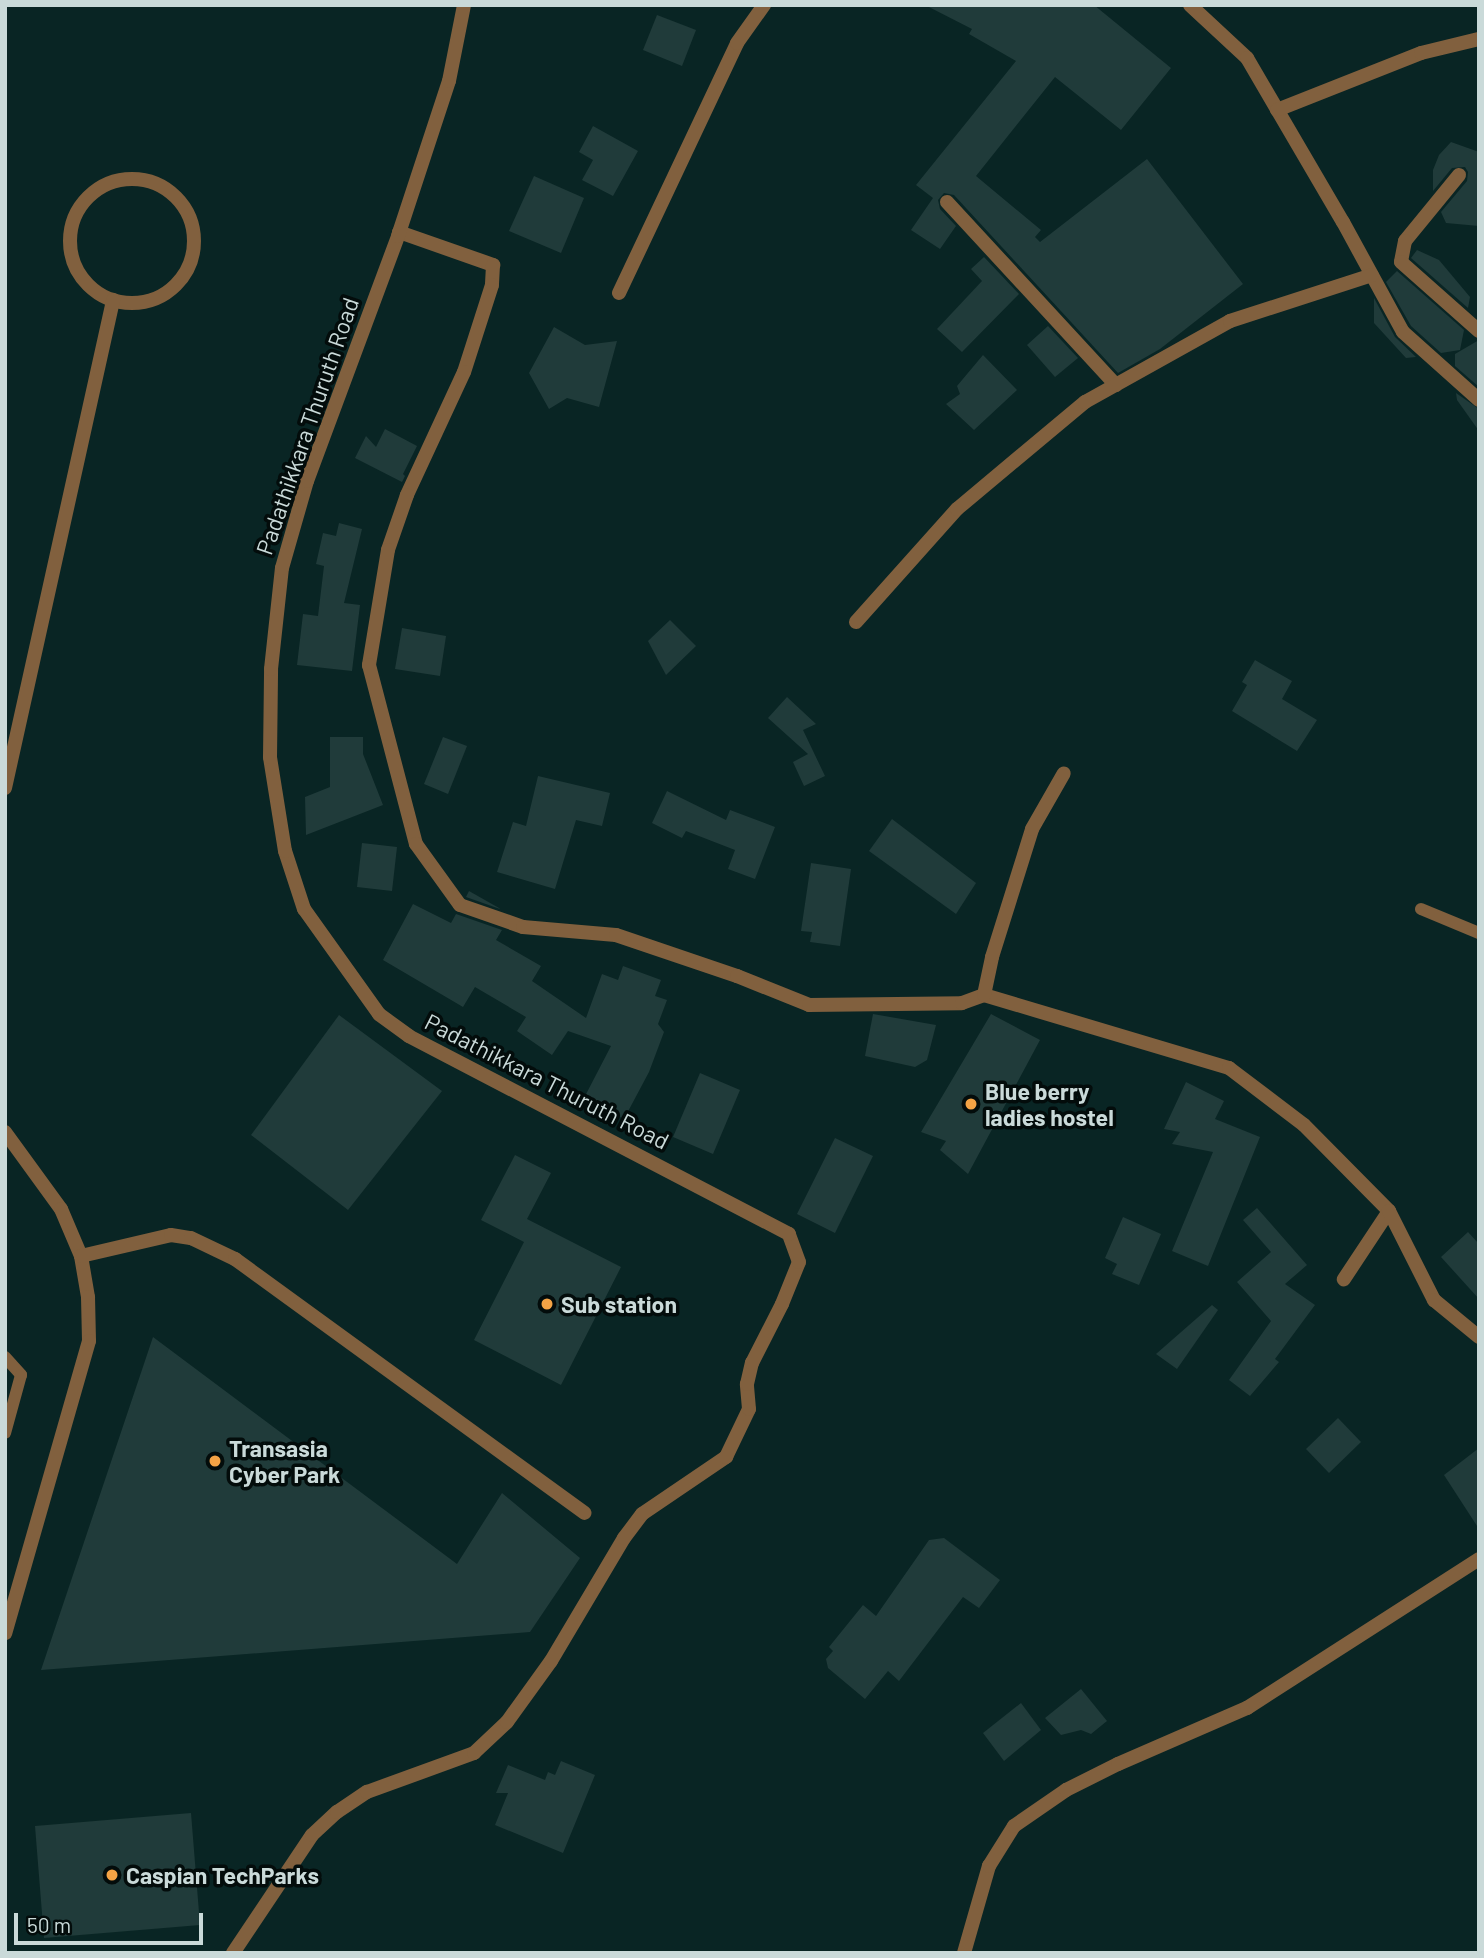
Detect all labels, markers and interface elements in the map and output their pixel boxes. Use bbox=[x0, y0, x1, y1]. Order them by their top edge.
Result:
street label: Padathikkara Thuruth Road bbox=[250, 294, 364, 558]
street label: Padathikkara Thuruth Road bbox=[420, 1007, 674, 1155]
place label: Blue berry ladies hostel bbox=[985, 1077, 1114, 1131]
marker: Blue berry ladies hostel bbox=[963, 1096, 979, 1112]
place label: Sub station bbox=[561, 1290, 677, 1318]
marker: Sub station bbox=[539, 1296, 555, 1312]
place label: Transasia Cyber Park bbox=[229, 1434, 340, 1488]
marker: Transasia Cyber Park bbox=[207, 1453, 223, 1469]
place label: Caspian TechParks bbox=[126, 1861, 319, 1889]
marker: Caspian TechParks bbox=[104, 1867, 120, 1883]
scale bar bbox=[18, 1898, 206, 1942]
text: 50 m bbox=[27, 1912, 71, 1937]

